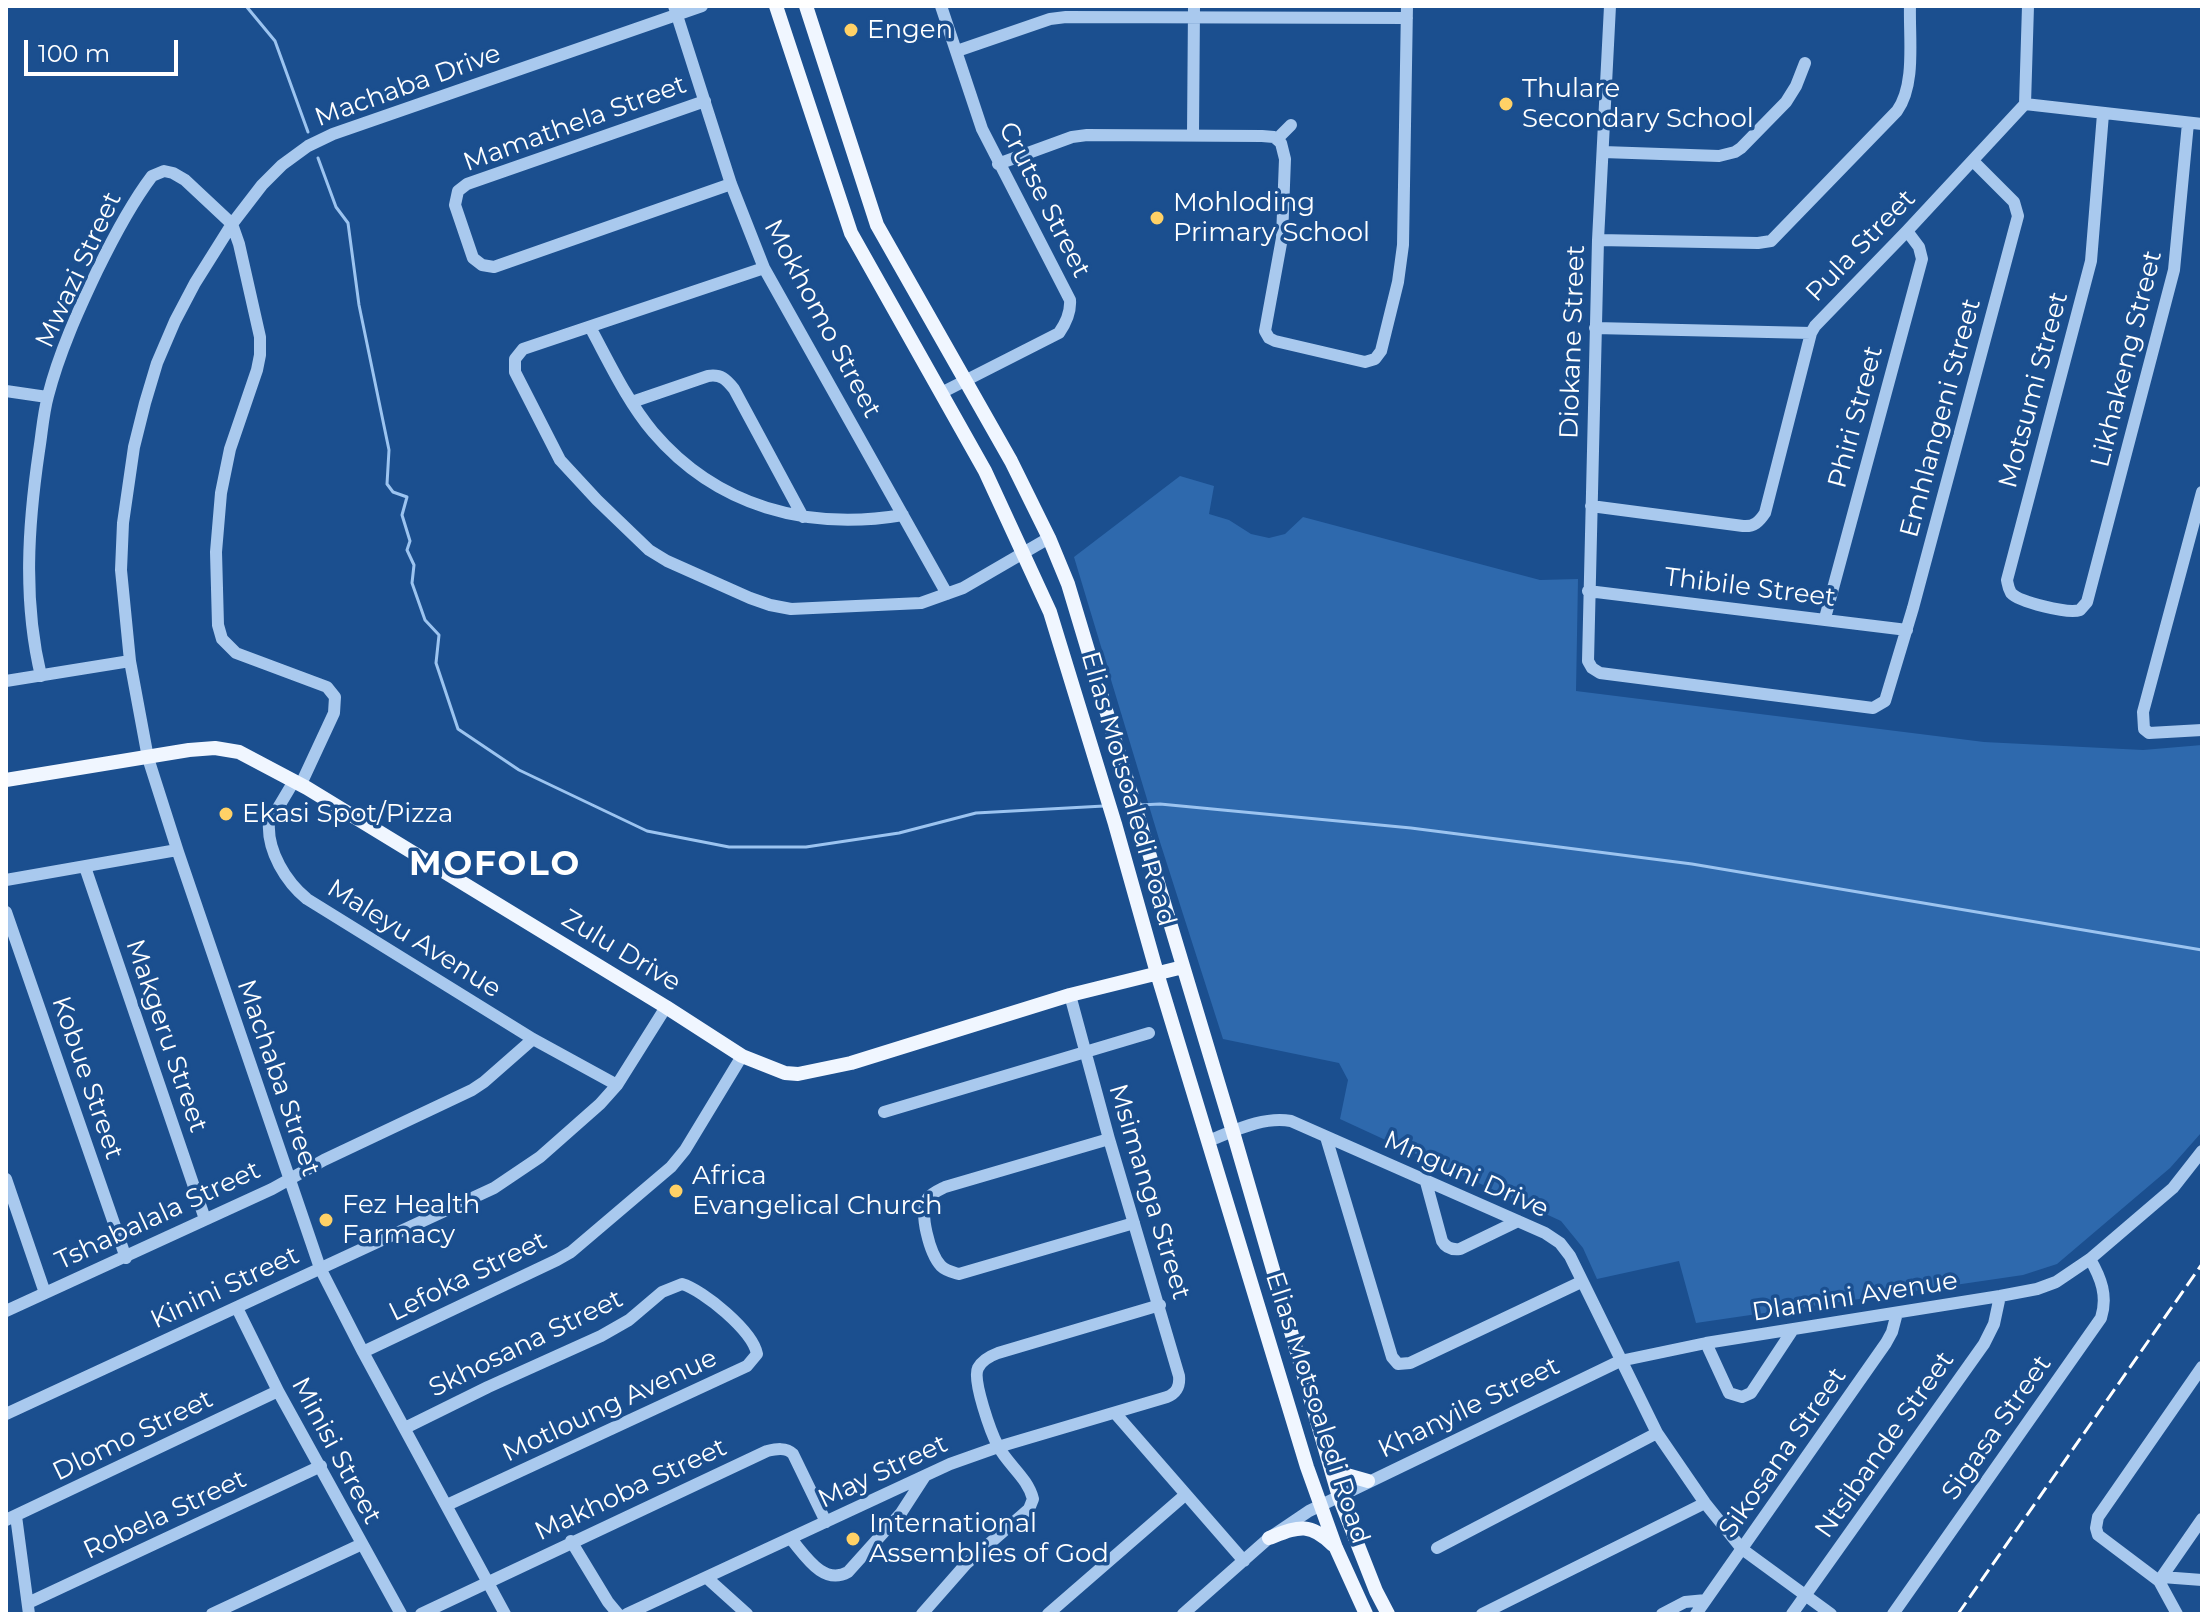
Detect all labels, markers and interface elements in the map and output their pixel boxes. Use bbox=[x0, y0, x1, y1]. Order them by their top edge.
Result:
place label: Engen bbox=[867, 14, 953, 46]
marker: Engen bbox=[842, 21, 860, 39]
scale bar bbox=[28, 24, 182, 74]
street label: Machaba Drive bbox=[311, 38, 505, 134]
text: 100 m bbox=[38, 39, 110, 68]
street label: Mamathela Street bbox=[459, 69, 691, 179]
place label: Thulare Secondary School bbox=[1522, 73, 1754, 134]
marker: Thulare Secondary School bbox=[1497, 95, 1515, 113]
street label: Crutse Street bbox=[991, 117, 1097, 283]
street label: Pula Street bbox=[1800, 183, 1922, 309]
street label: Mwazi Street bbox=[29, 187, 129, 353]
place label: Mohloding Primary School bbox=[1173, 187, 1370, 248]
marker: Mohloding Primary School bbox=[1148, 209, 1166, 227]
street label: Mokhomo Street bbox=[757, 215, 887, 423]
street label: Diokane Street bbox=[1554, 244, 1592, 440]
street label: Likhakeng Street bbox=[2085, 247, 2169, 471]
street label: Motsumi Street bbox=[1993, 288, 2075, 492]
street label: Emhlangeni Street bbox=[1894, 295, 1988, 541]
street label: Phiri Street bbox=[1822, 343, 1890, 491]
street label: Thibile Street bbox=[1663, 562, 1837, 614]
street label: Elias Motsoaledi Road bbox=[1074, 648, 1182, 930]
place label: Ekasi Spot/Pizza bbox=[242, 798, 453, 830]
marker: Ekasi Spot/Pizza bbox=[217, 805, 235, 823]
district label: MOFOLO bbox=[409, 845, 581, 885]
street label: Maleyu Avenue bbox=[321, 873, 507, 1005]
street label: Zulu Drive bbox=[556, 903, 686, 999]
street label: Makgeru Street bbox=[118, 935, 214, 1137]
street label: Machaba Street bbox=[230, 976, 326, 1180]
street label: Kobue Street bbox=[45, 992, 129, 1164]
street label: Msimanga Street bbox=[1101, 1081, 1197, 1303]
street label: Mnguni Drive bbox=[1379, 1125, 1553, 1225]
street label: Tshabalala Street bbox=[51, 1155, 265, 1277]
place label: Africa Evangelical Church bbox=[692, 1160, 942, 1222]
marker: Africa Evangelical Church bbox=[667, 1182, 685, 1200]
place label: Fez Health Farmacy bbox=[342, 1189, 480, 1250]
marker: Fez Health Farmacy bbox=[317, 1211, 335, 1229]
street label: Lefoka Street bbox=[384, 1225, 552, 1329]
street label: Kinini Street bbox=[146, 1240, 304, 1336]
street label: Dlamini Avenue bbox=[1750, 1265, 1960, 1329]
street label: Elias Motsoaledi Road bbox=[1258, 1268, 1376, 1548]
street label: Skhosana Street bbox=[424, 1284, 628, 1404]
street label: Motloung Avenue bbox=[498, 1343, 722, 1469]
street label: Ntsibande Street bbox=[1809, 1346, 1961, 1544]
street label: Sigasa Street bbox=[1936, 1350, 2058, 1506]
street label: Khanyile Street bbox=[1373, 1351, 1565, 1465]
street label: Sikosana Street bbox=[1713, 1362, 1853, 1544]
street label: Minisi Street bbox=[284, 1372, 388, 1530]
street label: Dlomo Street bbox=[48, 1384, 218, 1488]
street label: May Street bbox=[813, 1428, 953, 1516]
street label: Makhoba Street bbox=[530, 1432, 732, 1548]
street label: Robela Street bbox=[79, 1464, 251, 1566]
place label: International Assemblies of God bbox=[869, 1508, 1109, 1570]
marker: International Assemblies of God bbox=[844, 1530, 862, 1548]

